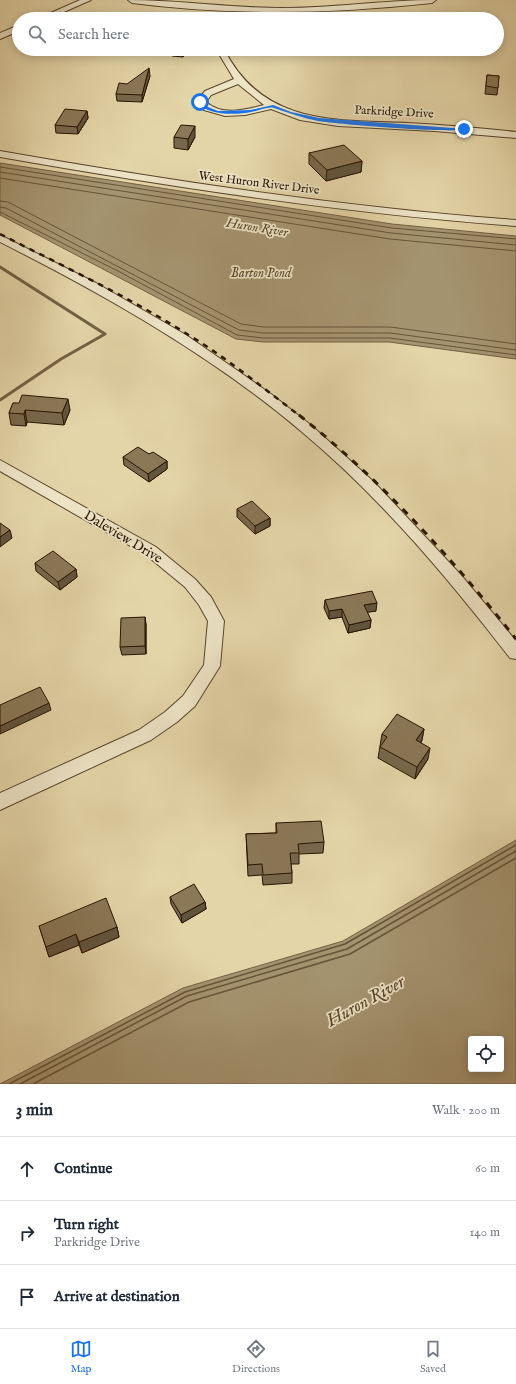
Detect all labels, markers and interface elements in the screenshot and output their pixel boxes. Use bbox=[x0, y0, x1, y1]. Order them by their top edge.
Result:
search box bbox=[12, 12, 504, 56]
icon: search bbox=[26, 23, 48, 45]
text: Search here bbox=[58, 25, 129, 44]
route start bbox=[191, 93, 209, 111]
street label: Parkridge Drive bbox=[354, 102, 435, 122]
route end bbox=[455, 120, 473, 138]
street label: West Huron River Drive bbox=[198, 168, 321, 198]
water label: Huron River bbox=[224, 215, 290, 241]
water label: Barton Pond bbox=[231, 265, 292, 282]
street label: Daleview Drive bbox=[80, 506, 166, 568]
water label: Huron River bbox=[322, 971, 410, 1033]
map controls bbox=[468, 1036, 504, 1072]
button: locate bbox=[468, 1036, 504, 1072]
text: 3 min bbox=[16, 1100, 53, 1121]
text: Walk · 200 m bbox=[432, 1102, 500, 1119]
icon: ahead bbox=[16, 1158, 38, 1180]
text: Continue bbox=[54, 1159, 112, 1178]
text: 60 m bbox=[475, 1160, 500, 1177]
text: Turn right bbox=[54, 1215, 119, 1234]
icon: right bbox=[16, 1222, 38, 1244]
text: 140 m bbox=[470, 1224, 500, 1241]
text: Parkridge Drive bbox=[54, 1234, 140, 1251]
icon: arrive bbox=[16, 1286, 38, 1308]
text: Arrive at destination bbox=[54, 1287, 180, 1306]
tab: Map bbox=[70, 1338, 92, 1376]
tab: Directions bbox=[232, 1338, 280, 1376]
tab: Saved bbox=[420, 1338, 446, 1376]

